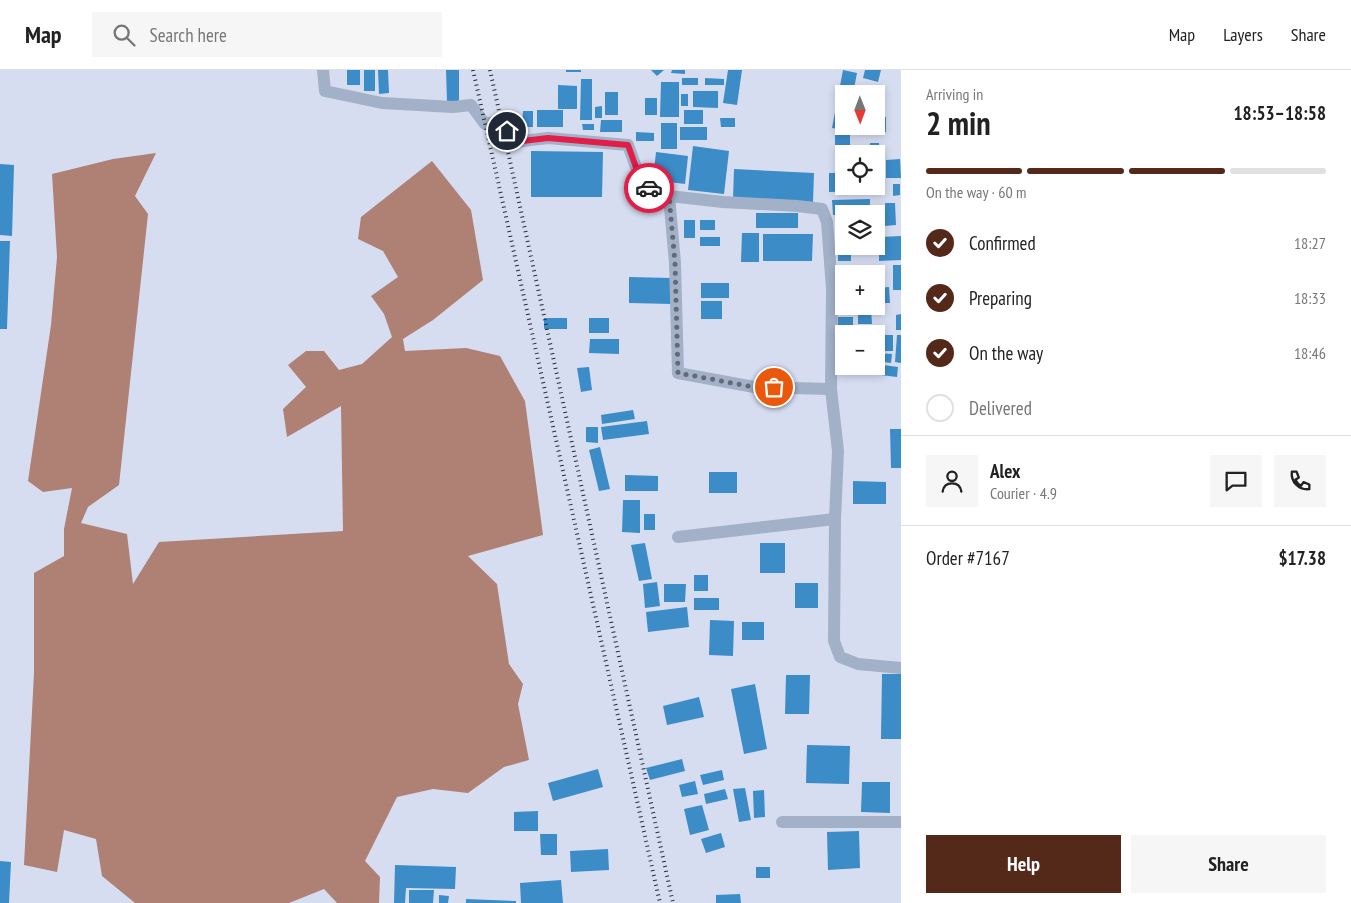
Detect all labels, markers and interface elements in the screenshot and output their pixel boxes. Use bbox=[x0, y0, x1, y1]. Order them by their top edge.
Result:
search box bbox=[92, 12, 442, 57]
text: Map bbox=[25, 19, 62, 50]
icon: search bbox=[110, 21, 138, 49]
text: Search here bbox=[150, 23, 227, 47]
text: Map bbox=[1169, 23, 1195, 46]
text: Layers bbox=[1223, 23, 1263, 46]
text: Share bbox=[1291, 23, 1326, 46]
text: Arriving in bbox=[926, 84, 983, 104]
north arrow bbox=[835, 85, 885, 135]
map controls bbox=[835, 85, 885, 375]
text: 18:53–18:58 bbox=[1233, 101, 1326, 125]
text: 2 min bbox=[926, 102, 991, 144]
pin bbox=[486, 110, 528, 152]
icon: home bbox=[493, 117, 521, 145]
button: locate bbox=[835, 145, 885, 195]
courier bbox=[624, 163, 674, 213]
icon: car bbox=[635, 174, 663, 202]
text: On the way · 60 m bbox=[926, 182, 1026, 202]
button: layers bbox=[835, 205, 885, 255]
icon: check bbox=[926, 229, 954, 257]
text: Confirmed bbox=[969, 231, 1036, 255]
text: 18:27 bbox=[1294, 233, 1326, 253]
button: + bbox=[835, 265, 885, 315]
icon: check bbox=[926, 284, 954, 312]
text: Preparing bbox=[969, 286, 1032, 310]
text: 18:33 bbox=[1294, 288, 1326, 308]
button: − bbox=[835, 325, 885, 375]
icon: check bbox=[926, 339, 954, 367]
text: On the way bbox=[969, 341, 1043, 365]
text: 18:46 bbox=[1294, 343, 1326, 363]
pin bbox=[753, 366, 795, 408]
icon: bag bbox=[760, 373, 788, 401]
text: Delivered bbox=[969, 396, 1032, 420]
button: person bbox=[926, 455, 978, 507]
button: chat bbox=[1210, 455, 1262, 507]
button: phone bbox=[1274, 455, 1326, 507]
text: Alex bbox=[990, 459, 1020, 483]
text: Courier · 4.9 bbox=[990, 483, 1057, 503]
text: Order #7167 bbox=[926, 546, 1010, 570]
text: $17.38 bbox=[1278, 546, 1326, 570]
button: Help bbox=[926, 835, 1121, 893]
button: Share bbox=[1131, 835, 1326, 893]

